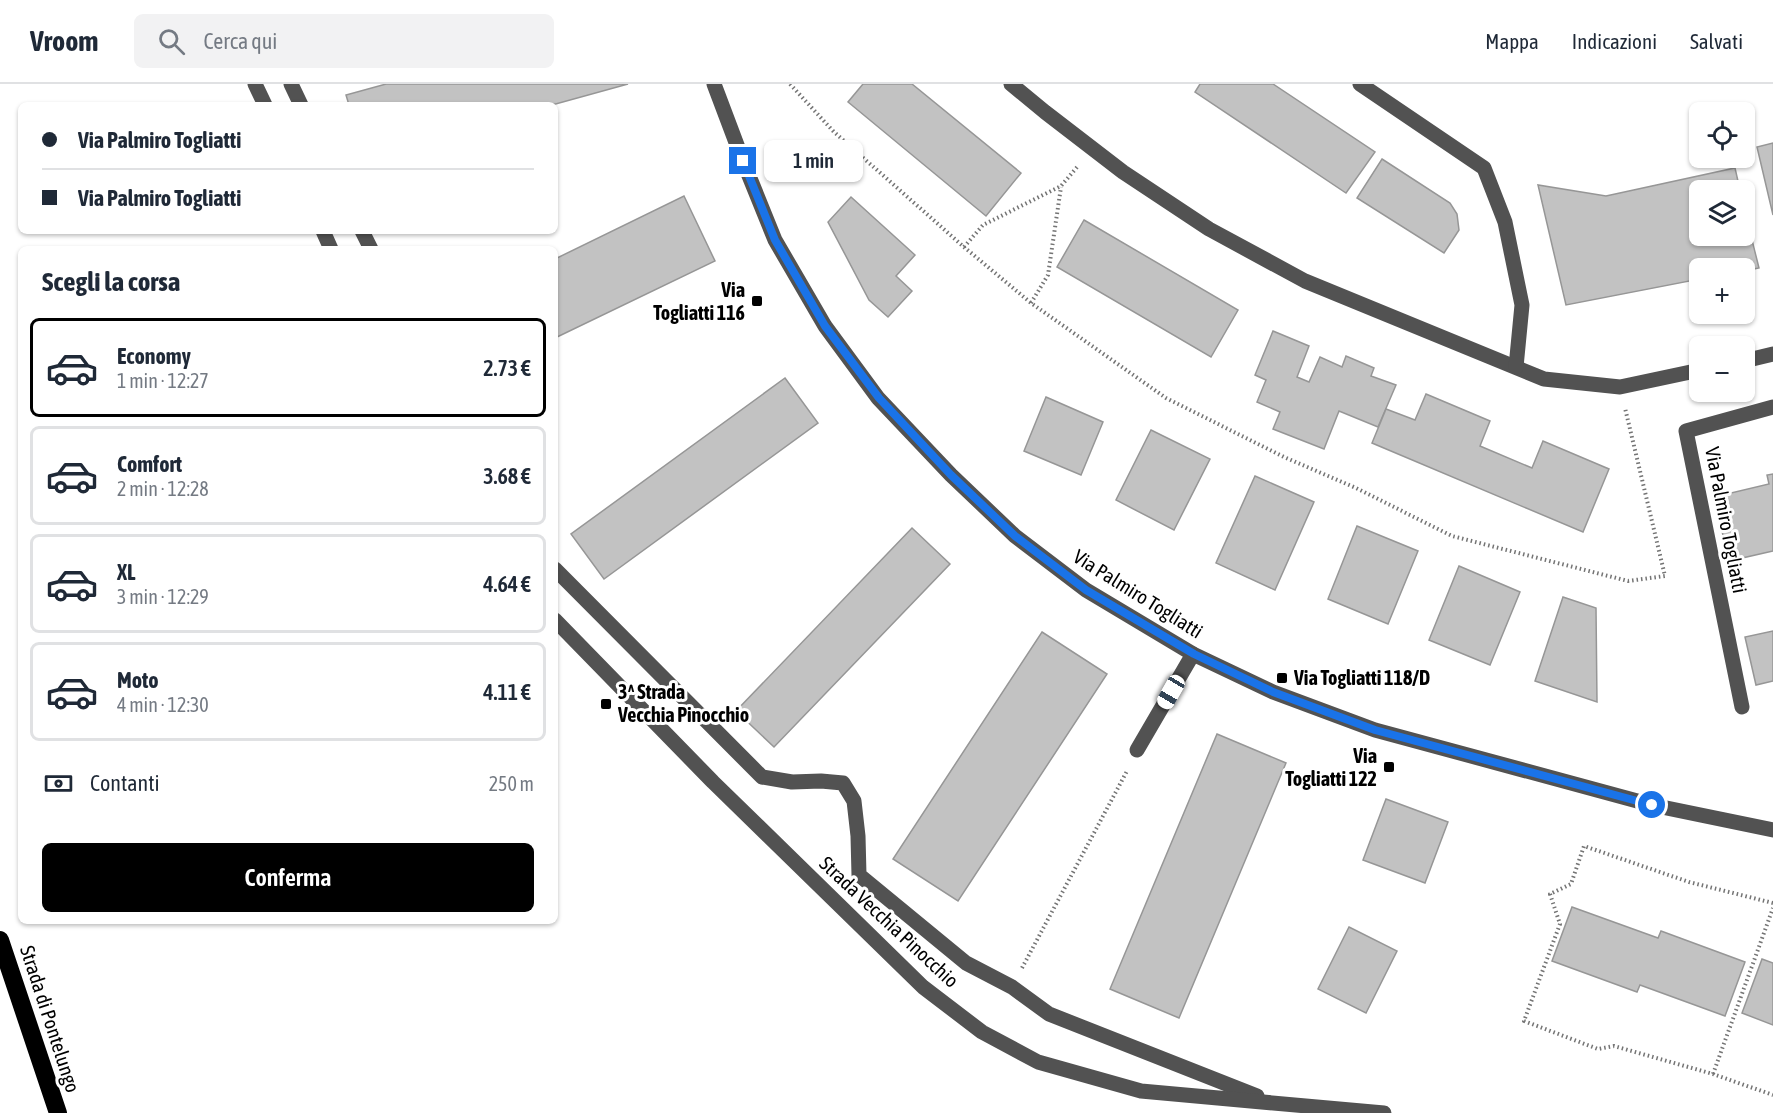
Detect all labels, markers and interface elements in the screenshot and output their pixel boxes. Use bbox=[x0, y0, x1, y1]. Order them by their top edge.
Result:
search box bbox=[134, 14, 554, 68]
text: Vroom bbox=[30, 25, 98, 57]
icon: search bbox=[155, 25, 188, 58]
text: Cerca qui bbox=[203, 28, 277, 54]
text: Mappa bbox=[1485, 29, 1539, 53]
text: Indicazioni bbox=[1572, 29, 1657, 53]
text: Salvati bbox=[1690, 29, 1743, 53]
map controls bbox=[1689, 102, 1755, 402]
button: locate bbox=[1689, 102, 1755, 168]
text: Via Palmiro Togliatti bbox=[78, 127, 241, 153]
callout: 1 min bbox=[764, 140, 863, 182]
route end bbox=[729, 147, 756, 174]
text: 1 min bbox=[793, 149, 834, 172]
button: layers bbox=[1689, 180, 1755, 246]
text: Via Palmiro Togliatti bbox=[78, 185, 241, 211]
button: + bbox=[1689, 258, 1755, 324]
text: Scegli la corsa bbox=[42, 266, 180, 297]
place label: Via Togliatti 116 bbox=[653, 278, 745, 324]
marker: Via Togliatti 116 bbox=[750, 294, 764, 308]
button: − bbox=[1689, 336, 1755, 402]
icon: car bbox=[45, 341, 99, 395]
text: Economy bbox=[117, 343, 191, 369]
text: 2.73 € bbox=[483, 355, 531, 381]
text: 1 min · 12:27 bbox=[117, 369, 209, 392]
street label: Via Palmiro Togliatti bbox=[1701, 445, 1752, 595]
icon: car bbox=[45, 449, 99, 503]
text: Comfort bbox=[117, 451, 182, 477]
text: 3.68 € bbox=[483, 463, 531, 489]
text: 2 min · 12:28 bbox=[117, 477, 209, 500]
street label: Via Palmiro Togliatti bbox=[1069, 545, 1207, 643]
icon: car bbox=[45, 557, 99, 611]
text: XL bbox=[117, 559, 135, 585]
text: 4.64 € bbox=[483, 571, 531, 597]
text: 3 min · 12:29 bbox=[117, 585, 209, 608]
icon: car bbox=[45, 665, 99, 719]
place label: Via Togliatti 118/D bbox=[1293, 666, 1430, 689]
text: Moto bbox=[117, 667, 159, 693]
marker: Via Togliatti 118/D bbox=[1275, 671, 1289, 685]
car bbox=[1154, 672, 1188, 712]
text: 4.11 € bbox=[483, 679, 531, 705]
place label: 3^ Strada Vecchia Pinocchio bbox=[617, 680, 749, 726]
text: 4 min · 12:30 bbox=[117, 693, 209, 716]
marker: 3^ Strada Vecchia Pinocchio bbox=[599, 697, 613, 711]
place label: Via Togliatti 122 bbox=[1285, 744, 1377, 790]
marker: Via Togliatti 122 bbox=[1382, 760, 1396, 774]
icon: cash bbox=[42, 767, 75, 800]
text: Contanti bbox=[90, 770, 160, 796]
text: 250 m bbox=[489, 772, 534, 795]
route start bbox=[1638, 791, 1665, 818]
button: Conferma bbox=[42, 843, 534, 912]
street label: Strada Vecchia Pinocchio bbox=[815, 851, 964, 992]
street label: Strada di Pontelungo bbox=[16, 943, 85, 1095]

